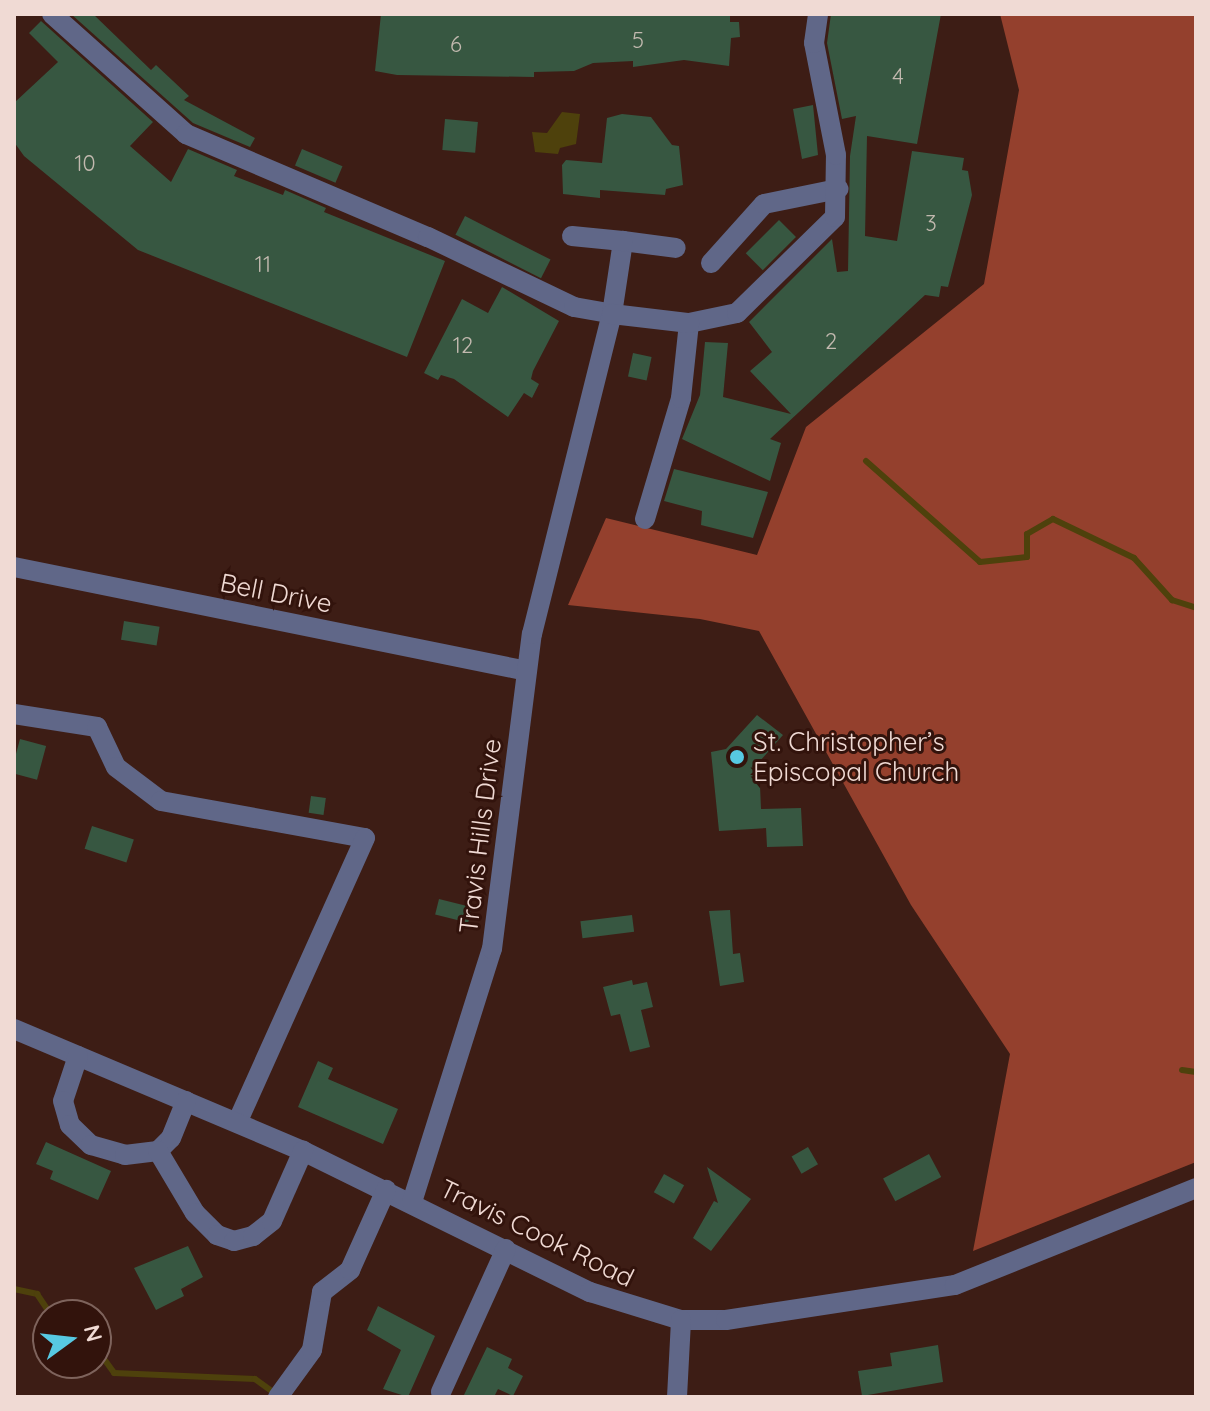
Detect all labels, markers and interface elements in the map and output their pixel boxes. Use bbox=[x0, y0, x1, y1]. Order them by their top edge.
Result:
house number: 5 bbox=[632, 28, 644, 54]
house number: 6 bbox=[450, 32, 462, 58]
house number: 4 bbox=[892, 64, 904, 90]
house number: 10 bbox=[74, 151, 96, 177]
house number: 3 bbox=[925, 211, 937, 237]
house number: 11 bbox=[255, 252, 271, 278]
house number: 2 bbox=[825, 329, 837, 355]
house number: 12 bbox=[453, 333, 473, 359]
street label: Bell Drive bbox=[217, 567, 335, 619]
place label: St. Christopher’s Episcopal Church bbox=[753, 726, 959, 788]
street label: Travis Hills Drive bbox=[453, 737, 507, 935]
marker: St. Christopher’s Episcopal Church bbox=[728, 748, 746, 766]
street label: Travis Cook Road bbox=[435, 1173, 639, 1293]
north arrow bbox=[32, 1299, 112, 1379]
text: N bbox=[78, 1322, 109, 1345]

